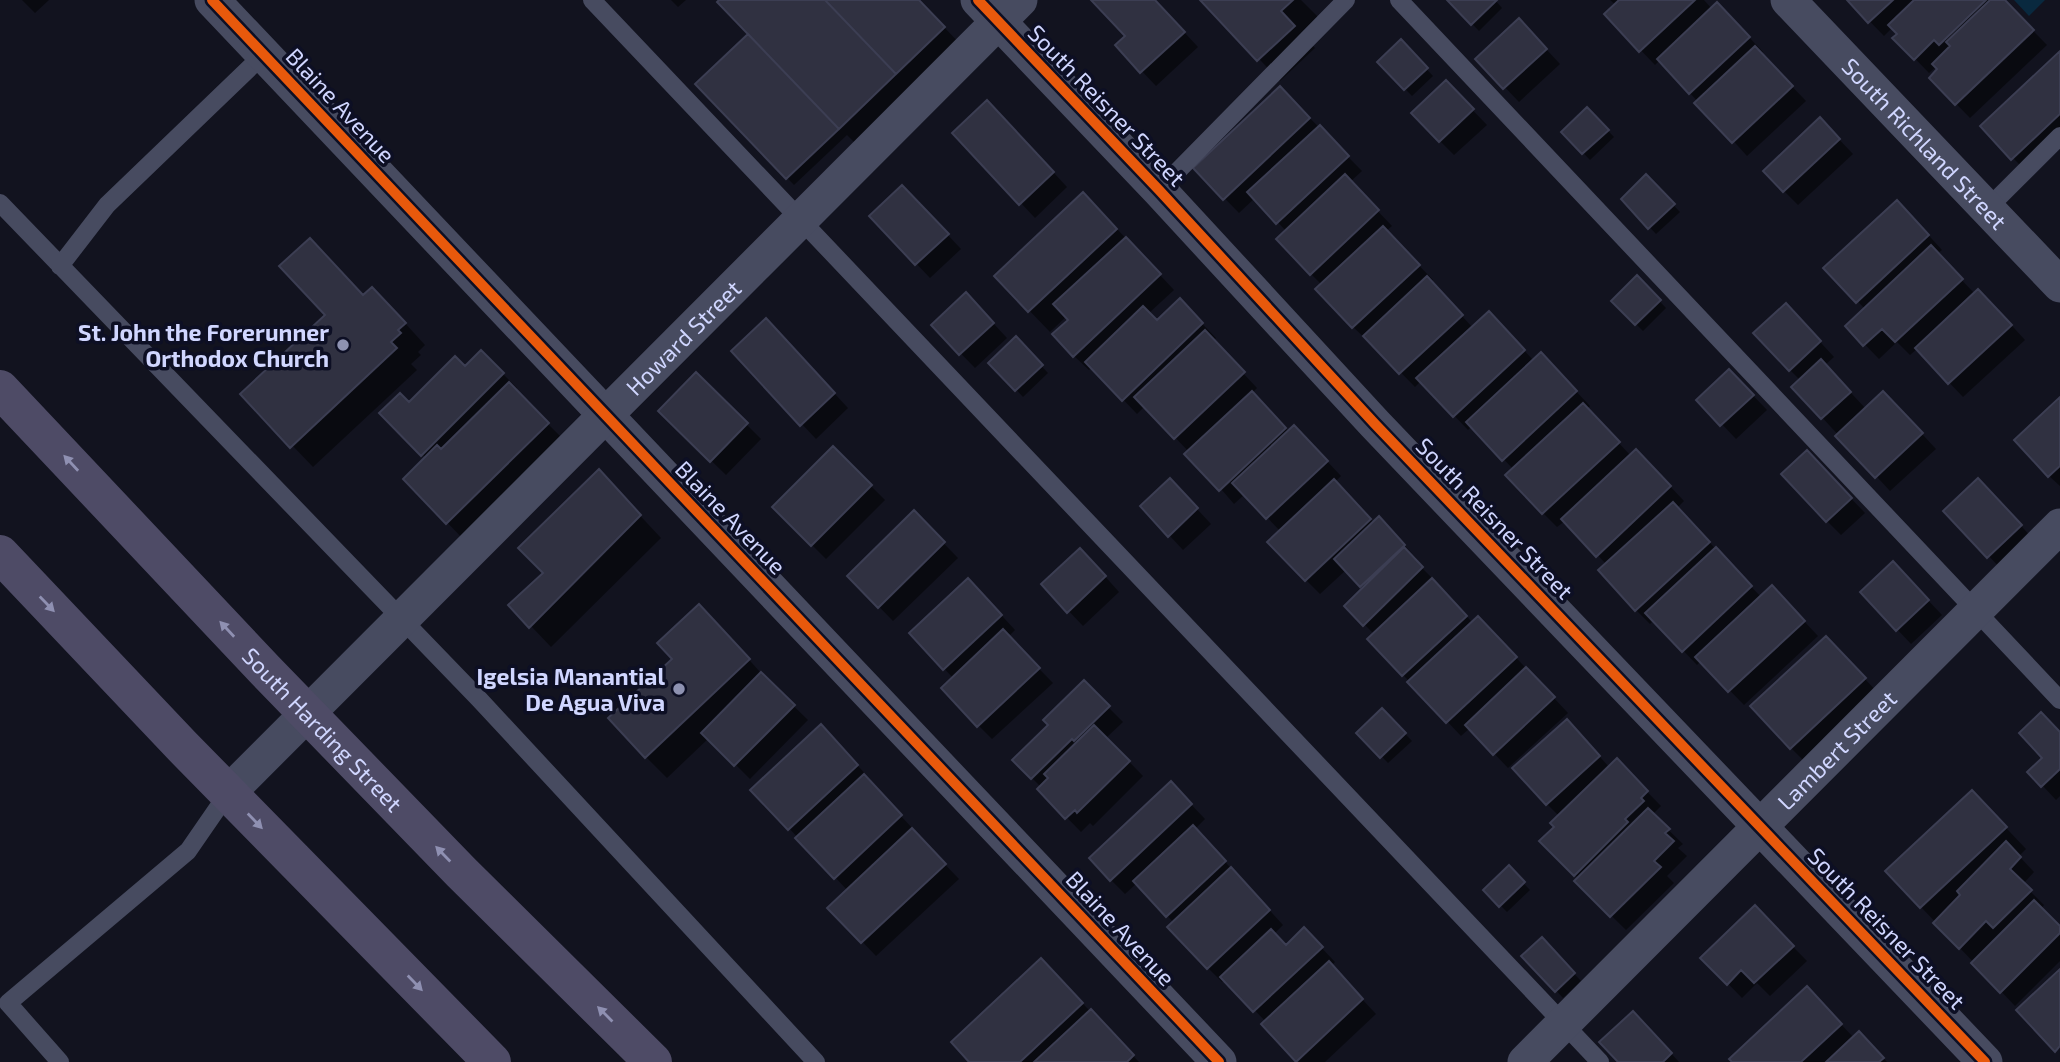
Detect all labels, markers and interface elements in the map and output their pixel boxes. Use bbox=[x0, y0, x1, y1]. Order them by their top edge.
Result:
street label: South Reisner Street bbox=[1023, 18, 1191, 192]
street label: Blaine Avenue bbox=[281, 42, 401, 168]
street label: South Richland Street bbox=[1837, 52, 2013, 235]
street label: Howard Street bbox=[620, 274, 747, 401]
place label: St. John the Forerunner Orthodox Church bbox=[78, 318, 329, 372]
marker: St. John the Forerunner Orthodox Church bbox=[335, 337, 351, 353]
street label: South Reisner Street bbox=[1411, 431, 1579, 605]
street label: Blaine Avenue bbox=[670, 454, 792, 580]
one-way arrow bbox=[62, 455, 79, 472]
one-way arrow bbox=[39, 595, 55, 613]
one-way arrow bbox=[219, 620, 235, 638]
street label: South Harding Street bbox=[237, 641, 409, 817]
place label: Igelsia Manantial De Agua Viva bbox=[477, 662, 665, 716]
marker: Igelsia Manantial De Agua Viva bbox=[671, 681, 687, 697]
street label: Lambert Street bbox=[1771, 684, 1902, 815]
one-way arrow bbox=[247, 812, 263, 829]
street label: South Reisner Street bbox=[1803, 841, 1971, 1015]
one-way arrow bbox=[436, 846, 452, 863]
street label: Blaine Avenue bbox=[1061, 865, 1181, 991]
one-way arrow bbox=[406, 975, 423, 992]
one-way arrow bbox=[597, 1006, 613, 1023]

